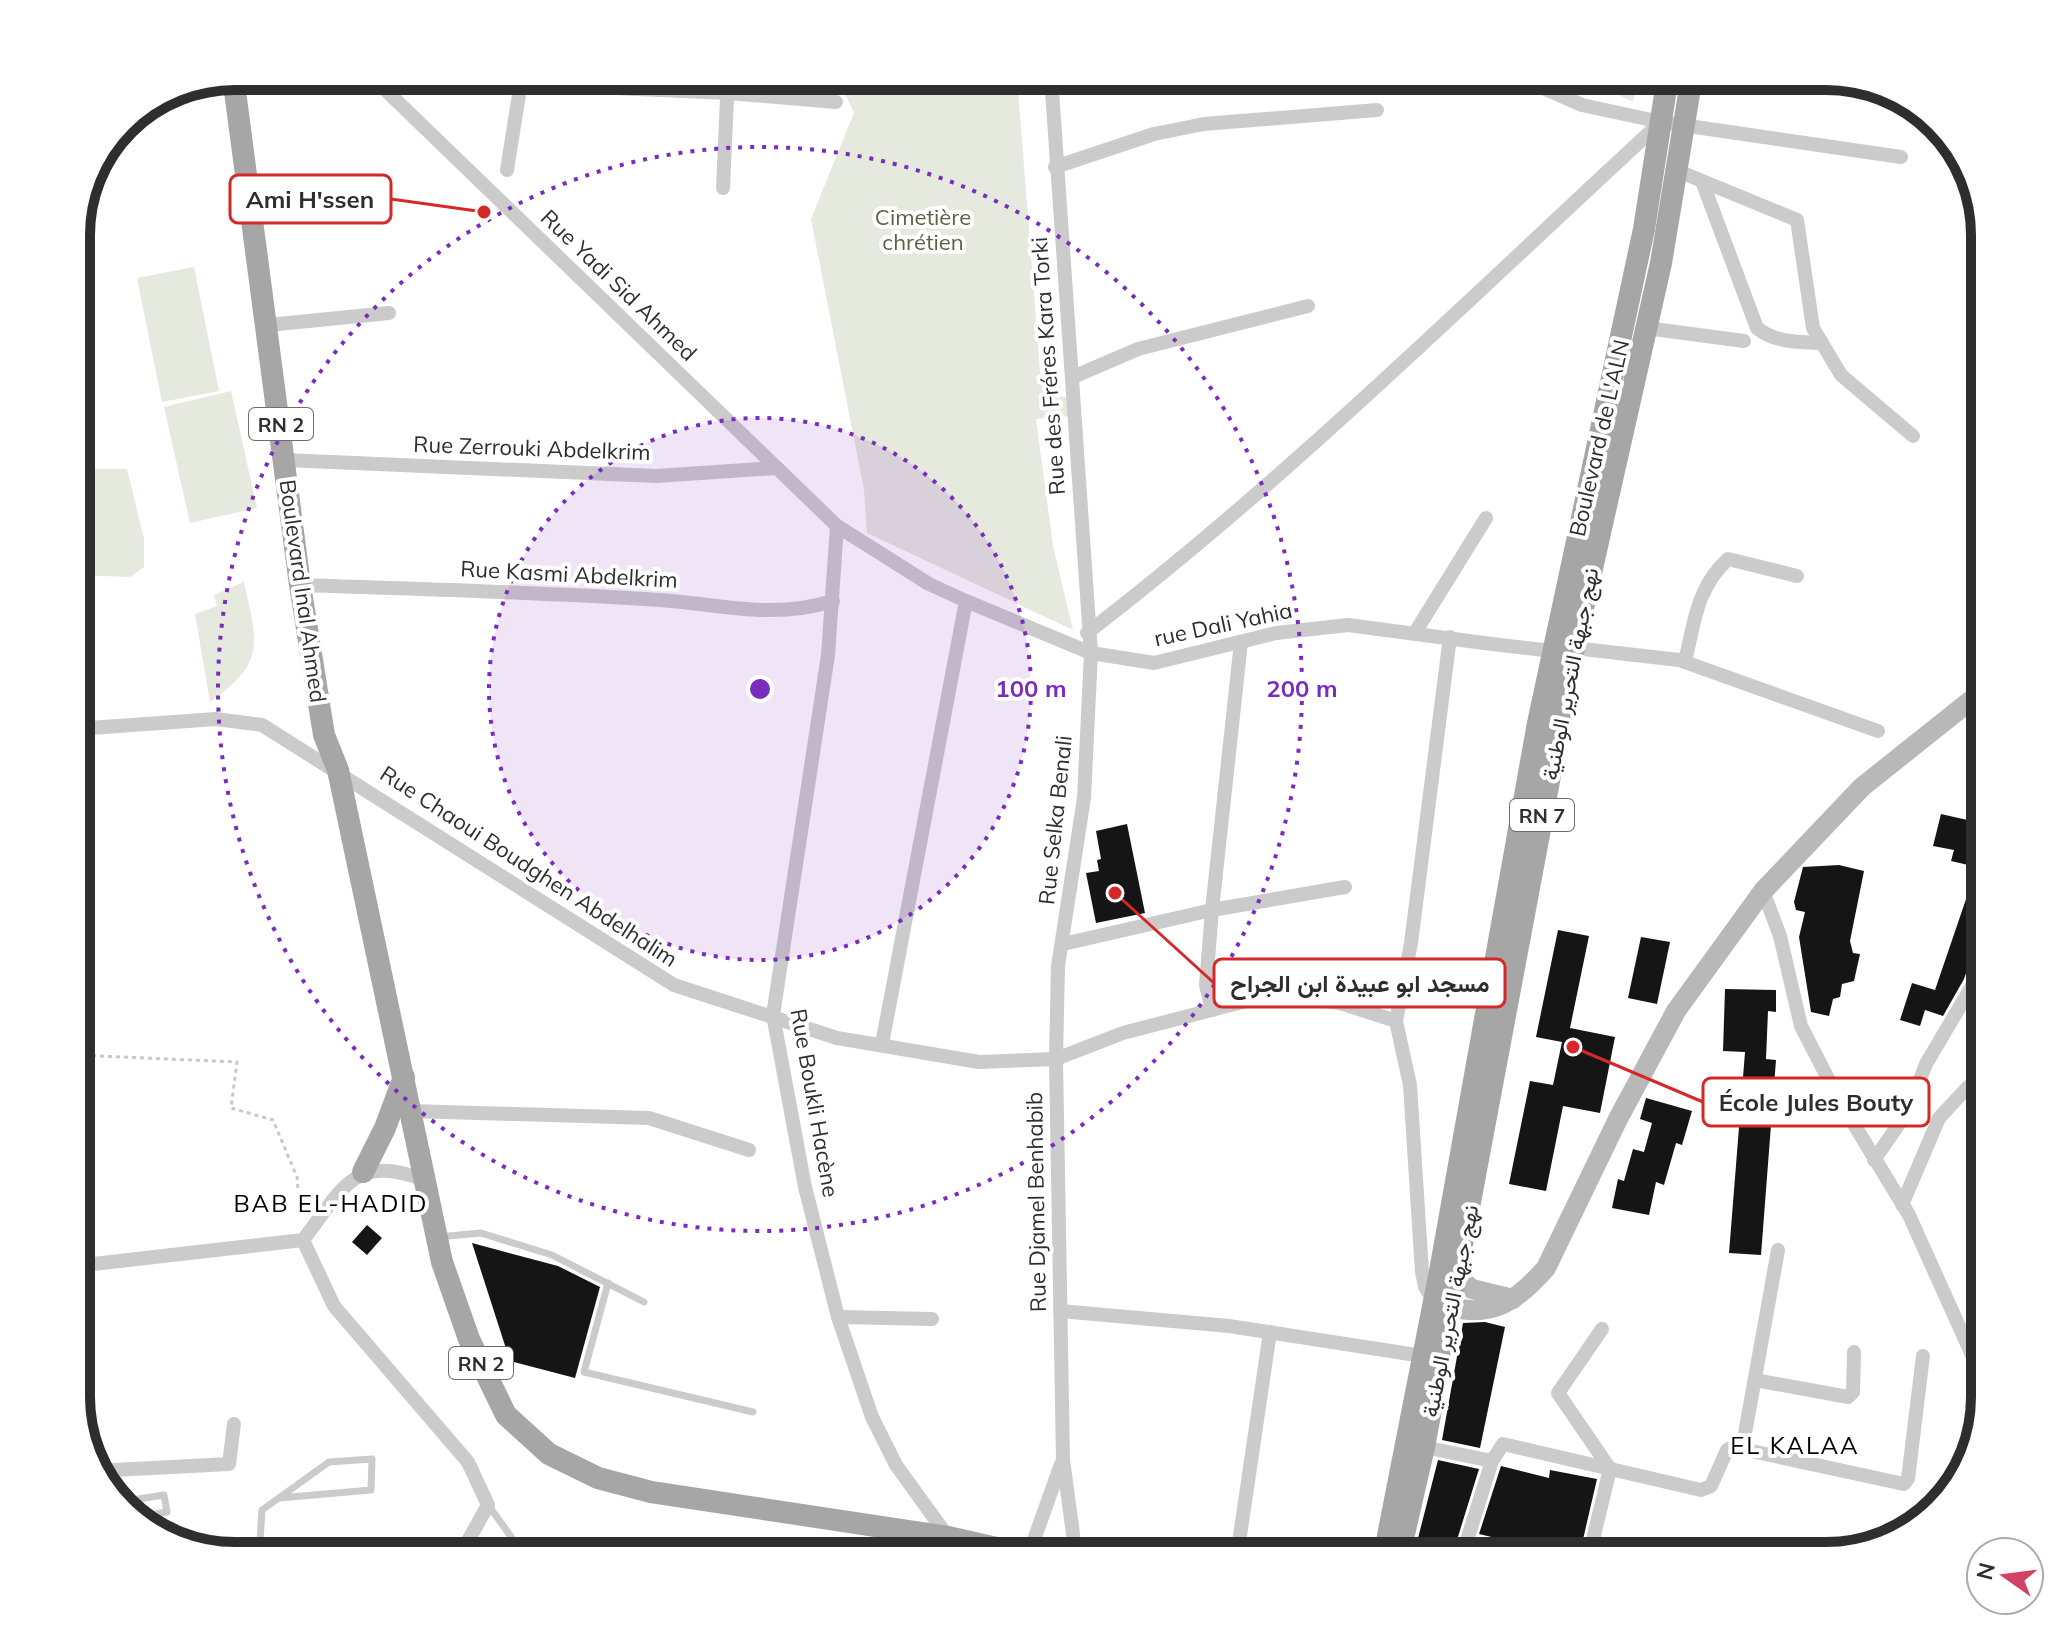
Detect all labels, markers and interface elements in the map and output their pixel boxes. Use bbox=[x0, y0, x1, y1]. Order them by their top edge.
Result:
callout: Ami H'ssen bbox=[230, 175, 391, 223]
text: Ami H'ssen bbox=[246, 184, 374, 214]
street label: Rue Yadi Sid Ahmed bbox=[535, 203, 703, 367]
park label: Cimetière chrétien bbox=[875, 203, 971, 256]
street label: Rue des Fréres Kara Torki bbox=[1025, 236, 1071, 496]
street label: Boulevard de L'ALN bbox=[1563, 337, 1635, 539]
road number: RN 2 bbox=[249, 408, 313, 440]
street label: Rue Zerrouki Abdelkrim bbox=[413, 430, 651, 466]
street label: Boulevard Inal Ahmed bbox=[273, 478, 333, 704]
street label: Rue Kasmi Abdelkrim bbox=[460, 554, 678, 594]
street label: نهج جبهة التحرير الوطنية bbox=[1536, 566, 1605, 783]
street label: rue Dali Yahia bbox=[1151, 596, 1295, 652]
text: 100 m bbox=[995, 673, 1067, 703]
text: 200 m bbox=[1266, 673, 1338, 703]
centre of rings bbox=[746, 675, 774, 703]
street label: Rue Selka Benali bbox=[1032, 734, 1078, 906]
street label: Rue Chaoui Boudghen Abdelhalim bbox=[375, 759, 683, 973]
road number: RN 7 bbox=[1510, 799, 1574, 831]
callout: مسجد ابو عبيدة ابن الجراح bbox=[1214, 959, 1505, 1007]
text: مسجد ابو عبيدة ابن الجراح bbox=[1230, 968, 1490, 1000]
street label: Rue Boukli Hacène bbox=[785, 1007, 845, 1199]
callout: École Jules Bouty bbox=[1703, 1078, 1929, 1126]
text: École Jules Bouty bbox=[1719, 1087, 1914, 1117]
street label: Rue Djamel Benhabib bbox=[1020, 1092, 1052, 1312]
district label: BAB EL-HADID bbox=[233, 1188, 429, 1218]
street label: نهج جبهة التحرير الوطنية bbox=[1416, 1203, 1485, 1420]
road number: RN 2 bbox=[449, 1347, 513, 1379]
district label: EL KALAA bbox=[1730, 1430, 1860, 1460]
north arrow bbox=[1965, 1536, 2045, 1616]
text: N bbox=[1970, 1560, 2001, 1583]

